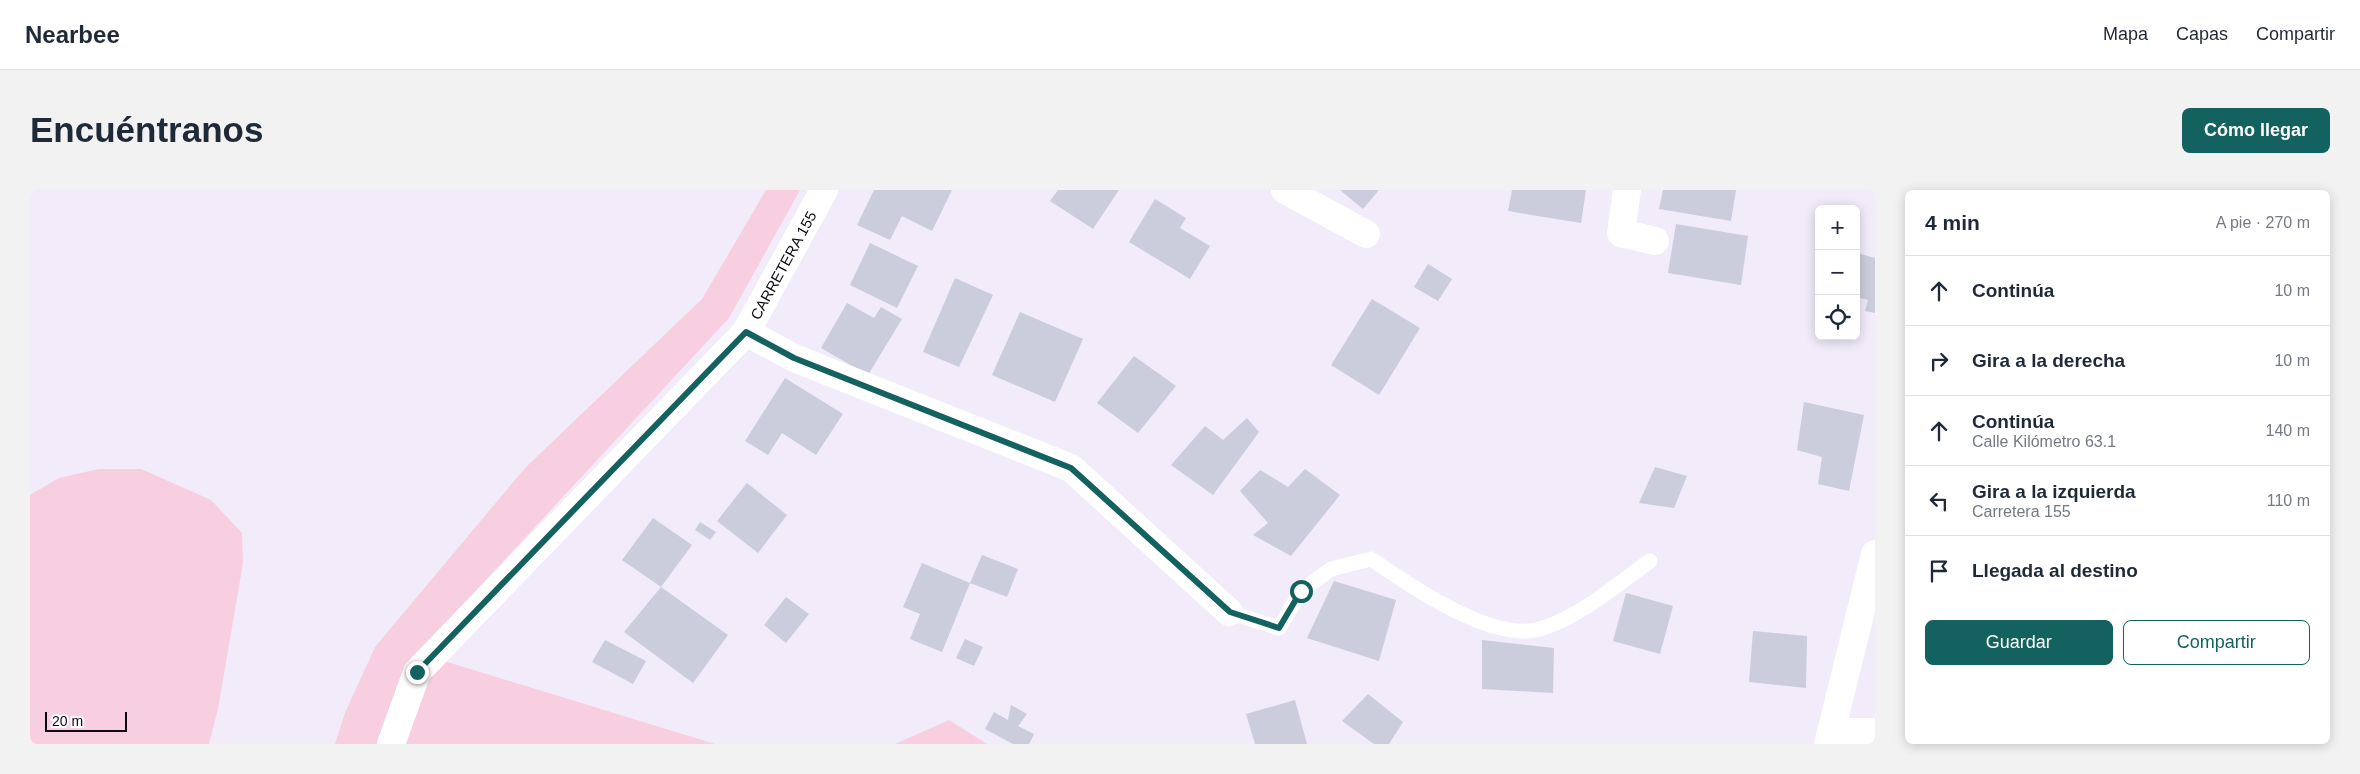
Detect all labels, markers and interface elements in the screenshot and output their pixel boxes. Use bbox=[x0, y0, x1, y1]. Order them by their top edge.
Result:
text: Nearbee bbox=[25, 21, 120, 48]
text: Mapa bbox=[2103, 24, 2148, 44]
text: Capas bbox=[2176, 24, 2228, 44]
text: Compartir bbox=[2256, 24, 2335, 44]
button: Cómo llegar bbox=[2182, 108, 2330, 153]
text: Encuéntranos bbox=[30, 110, 263, 149]
map controls bbox=[1815, 205, 1860, 340]
button: + bbox=[1815, 205, 1860, 250]
street label: CARRETERA 155 bbox=[746, 208, 819, 322]
text: 4 min bbox=[1925, 211, 1980, 234]
text: A pie · 270 m bbox=[2216, 214, 2310, 231]
button: − bbox=[1815, 250, 1860, 295]
icon: ahead bbox=[1925, 277, 1953, 305]
text: Continúa bbox=[1972, 280, 2054, 301]
text: 10 m bbox=[2274, 282, 2310, 299]
button: locate bbox=[1815, 295, 1860, 340]
icon: right bbox=[1925, 347, 1953, 375]
text: Gira a la derecha bbox=[1972, 350, 2125, 371]
text: 10 m bbox=[2274, 352, 2310, 369]
text: Continúa bbox=[1972, 411, 2054, 432]
icon: ahead bbox=[1925, 417, 1953, 445]
text: 140 m bbox=[2266, 422, 2310, 439]
text: Calle Kilómetro 63.1 bbox=[1972, 433, 2116, 450]
text: Gira a la izquierda bbox=[1972, 481, 2136, 502]
icon: left bbox=[1925, 487, 1953, 515]
text: 110 m bbox=[2267, 492, 2310, 509]
text: Carretera 155 bbox=[1972, 503, 2071, 520]
icon: arrive bbox=[1925, 557, 1953, 585]
text: Llegada al destino bbox=[1972, 560, 2138, 581]
route start bbox=[1290, 580, 1313, 603]
button: Guardar bbox=[1925, 620, 2113, 665]
button: Compartir bbox=[2123, 620, 2310, 665]
route end bbox=[406, 661, 429, 684]
scale bar bbox=[45, 709, 128, 732]
text: 20 m bbox=[52, 713, 83, 729]

